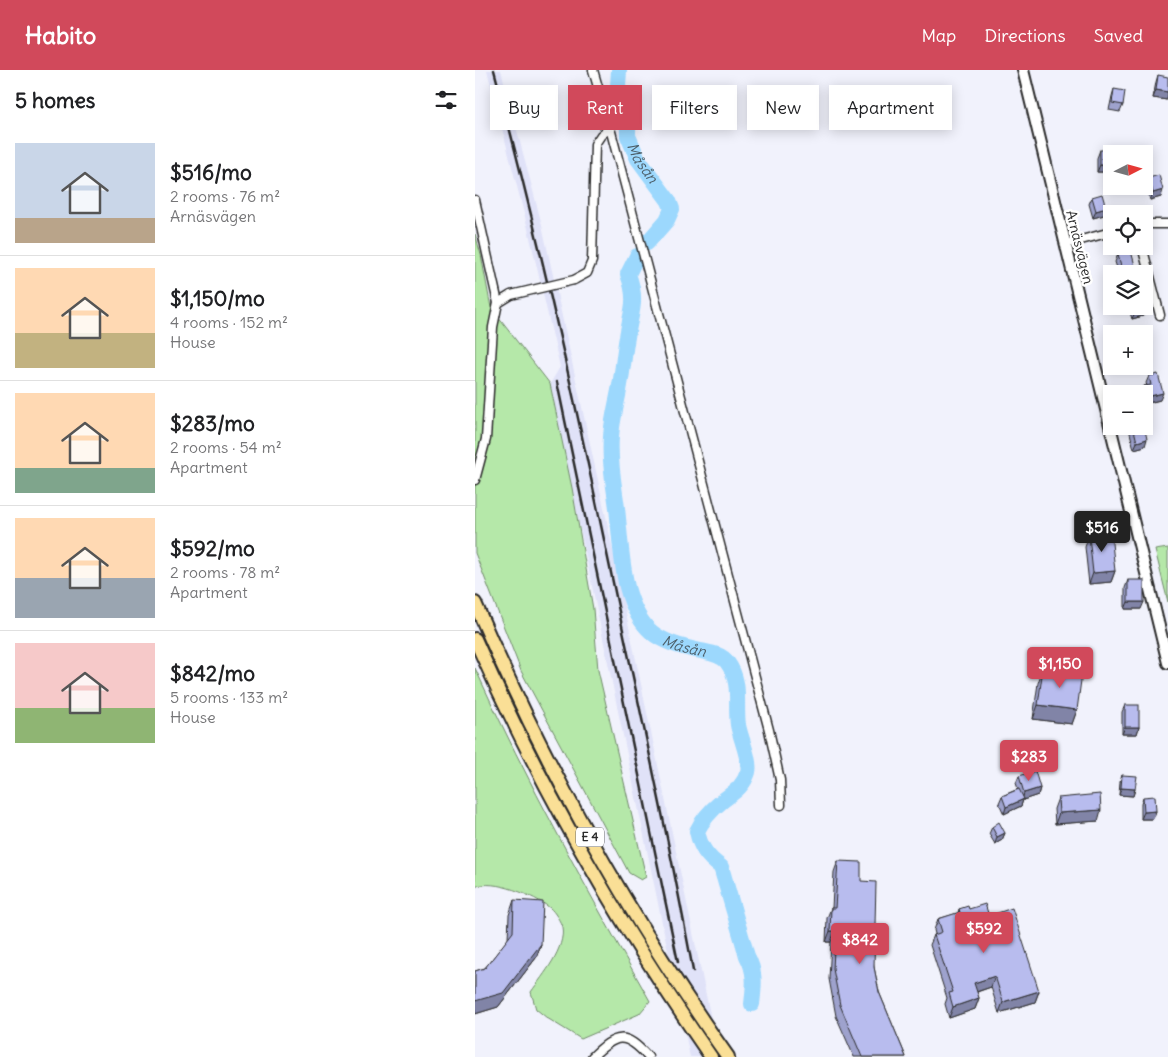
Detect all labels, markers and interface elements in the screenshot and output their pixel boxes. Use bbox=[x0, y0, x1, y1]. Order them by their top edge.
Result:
text: Habito bbox=[25, 20, 96, 50]
text: Map bbox=[921, 24, 956, 47]
text: Directions bbox=[984, 24, 1066, 47]
text: Saved bbox=[1094, 24, 1143, 47]
chip: Buy bbox=[490, 85, 558, 130]
chip: Rent bbox=[568, 85, 642, 130]
chip: Filters bbox=[652, 85, 737, 130]
chip: New bbox=[747, 85, 819, 130]
chip: Apartment bbox=[829, 85, 952, 130]
icon: filters bbox=[432, 86, 460, 114]
text: 5 homes bbox=[15, 87, 95, 114]
water label: Måsån bbox=[623, 139, 663, 187]
north arrow bbox=[1103, 145, 1153, 195]
map controls bbox=[1103, 145, 1153, 435]
text: $516/mo bbox=[170, 159, 252, 186]
icon: home bbox=[55, 163, 115, 223]
text: 2 rooms · 76 m² bbox=[170, 186, 280, 206]
button: locate bbox=[1103, 205, 1153, 255]
text: Arnäsvägen bbox=[170, 206, 256, 226]
street label: Arnäsvägen bbox=[1062, 208, 1098, 286]
button: layers bbox=[1103, 265, 1153, 315]
text: $1,150/mo bbox=[170, 285, 265, 312]
icon: home bbox=[55, 288, 115, 348]
text: 4 rooms · 152 m² bbox=[170, 312, 288, 332]
button: + bbox=[1103, 325, 1153, 375]
text: House bbox=[170, 332, 216, 352]
button: − bbox=[1103, 385, 1153, 435]
text: $283/mo bbox=[170, 410, 255, 437]
icon: home bbox=[55, 413, 115, 473]
text: 2 rooms · 54 m² bbox=[170, 437, 282, 457]
text: Apartment bbox=[170, 457, 248, 477]
pin: $516 bbox=[1072, 510, 1132, 553]
text: $516 bbox=[1085, 517, 1119, 537]
text: $592/mo bbox=[170, 535, 255, 562]
icon: home bbox=[55, 538, 115, 598]
text: 2 rooms · 78 m² bbox=[170, 562, 280, 582]
text: Apartment bbox=[170, 582, 248, 602]
water label: Måsån bbox=[659, 631, 708, 661]
pin: $1,150 bbox=[1019, 646, 1101, 689]
text: $1,150 bbox=[1038, 653, 1082, 673]
text: $842/mo bbox=[170, 660, 255, 687]
icon: home bbox=[55, 663, 115, 723]
text: 5 rooms · 133 m² bbox=[170, 687, 288, 707]
text: House bbox=[170, 707, 216, 727]
pin: $283 bbox=[999, 740, 1059, 782]
text: $283 bbox=[1011, 746, 1047, 766]
road number: E 4 bbox=[576, 828, 604, 846]
pin: $592 bbox=[954, 912, 1014, 954]
text: $592 bbox=[966, 918, 1002, 938]
pin: $842 bbox=[830, 922, 890, 965]
text: $842 bbox=[842, 929, 878, 949]

